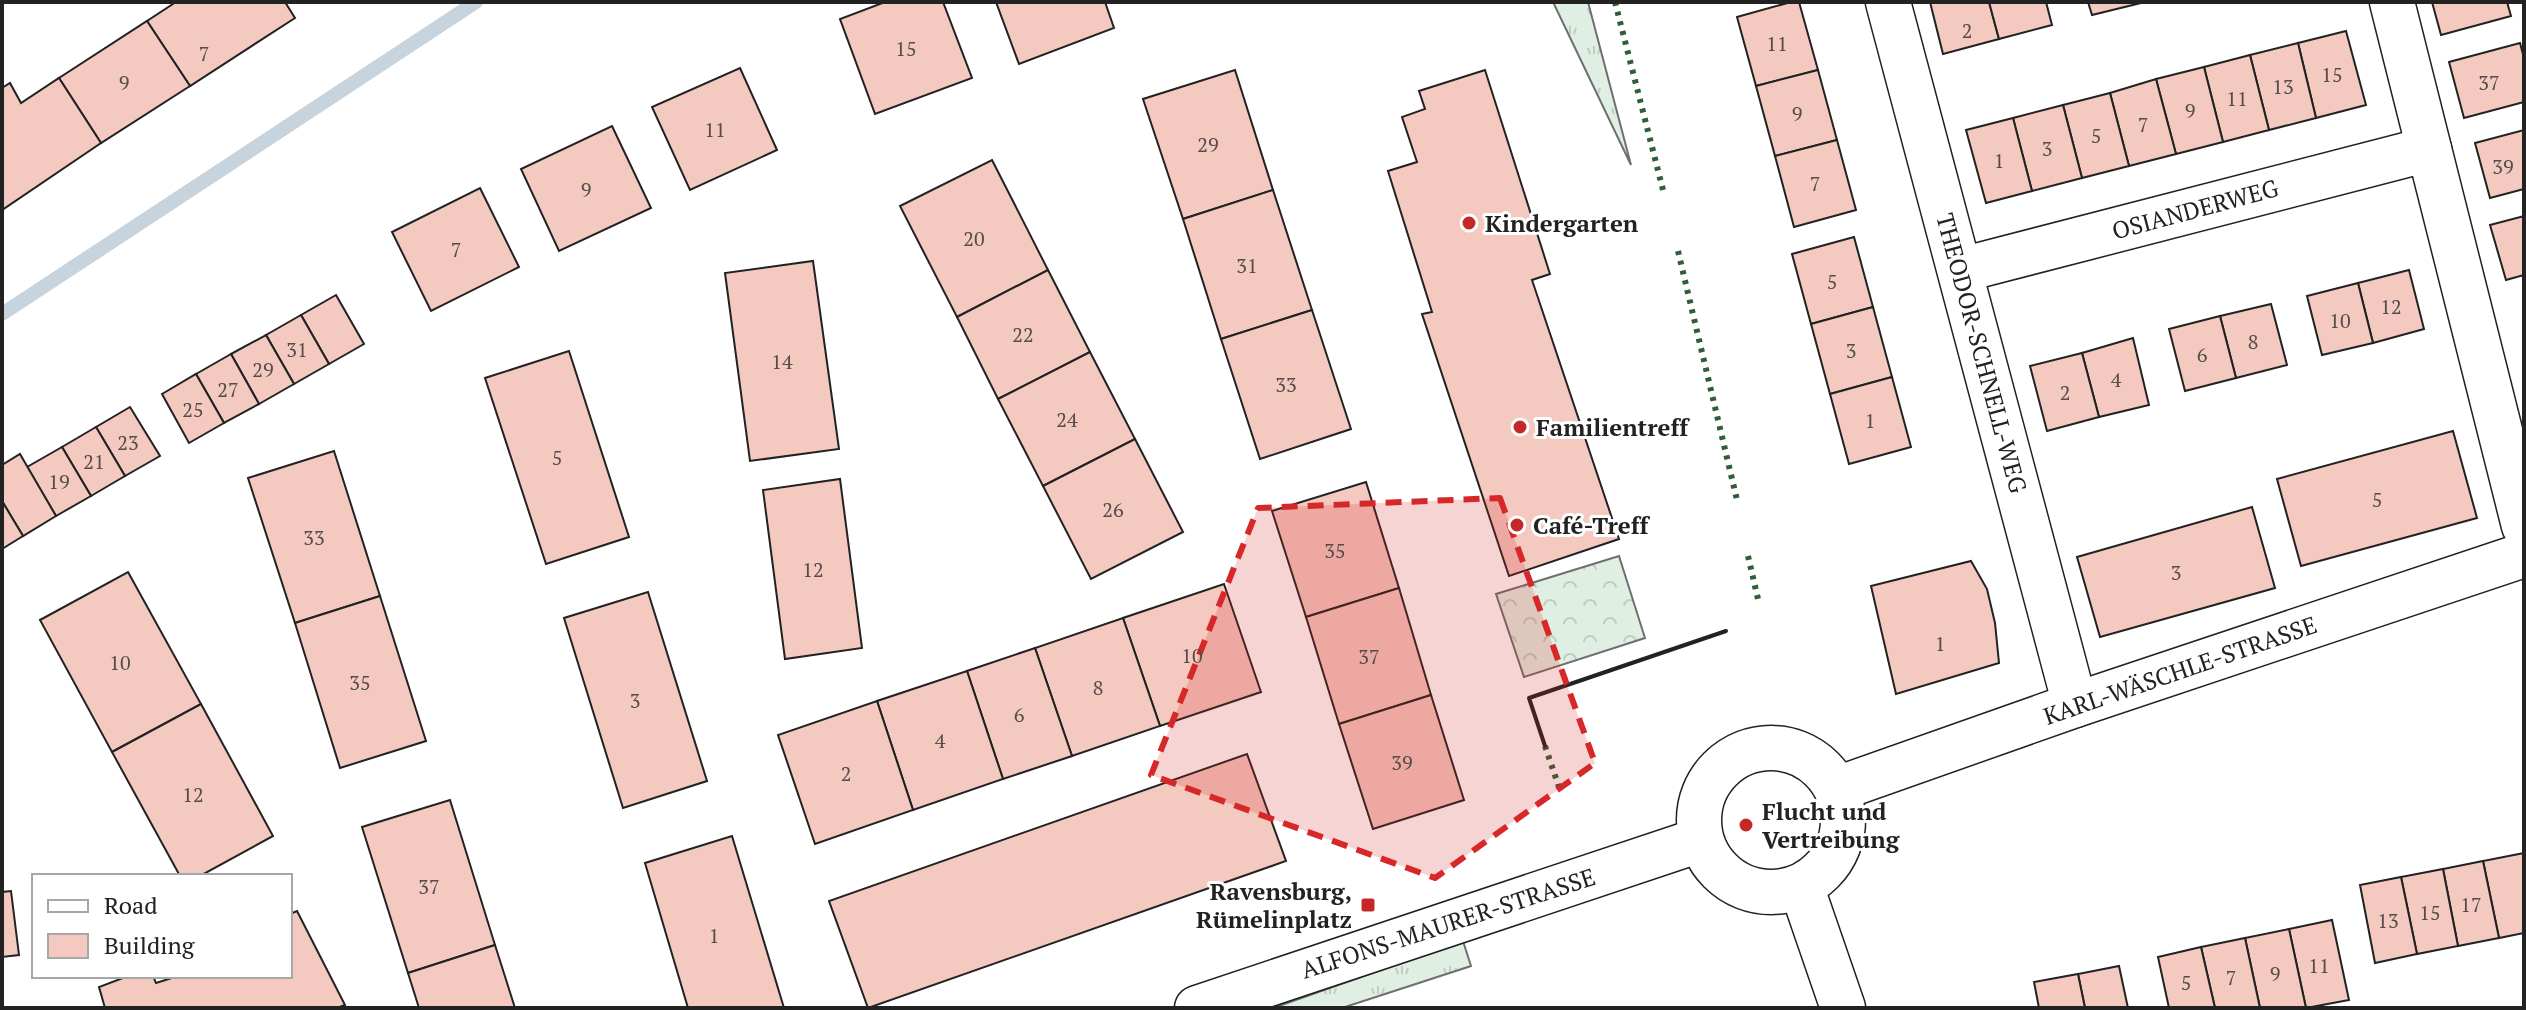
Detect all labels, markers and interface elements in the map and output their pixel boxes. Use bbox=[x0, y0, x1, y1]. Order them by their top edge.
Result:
house number: 2 bbox=[1962, 17, 1972, 44]
house number: 11 bbox=[1766, 30, 1788, 57]
house number: 15 bbox=[895, 35, 917, 62]
house number: 7 bbox=[199, 40, 209, 67]
house number: 15 bbox=[2321, 61, 2343, 88]
house number: 9 bbox=[119, 69, 129, 96]
house number: 37 bbox=[2478, 69, 2500, 96]
house number: 13 bbox=[2272, 73, 2294, 100]
house number: 11 bbox=[2226, 85, 2248, 112]
house number: 9 bbox=[2185, 97, 2195, 124]
house number: 9 bbox=[1792, 100, 1802, 127]
house number: 7 bbox=[2138, 111, 2148, 138]
house number: 11 bbox=[704, 116, 726, 143]
house number: 5 bbox=[2091, 122, 2101, 149]
house number: 29 bbox=[1197, 131, 1219, 158]
house number: 3 bbox=[2042, 135, 2052, 162]
house number: 1 bbox=[1994, 147, 2004, 174]
house number: 39 bbox=[2492, 153, 2514, 180]
house number: 7 bbox=[1810, 170, 1820, 197]
street label: OSIANDERWEG bbox=[2108, 171, 2282, 247]
house number: 9 bbox=[581, 176, 591, 203]
place label: Kindergarten bbox=[1485, 207, 1639, 239]
street label: THEODOR-SCHNELL-WEG bbox=[1929, 209, 2035, 497]
marker: Kindergarten bbox=[1460, 214, 1478, 232]
house number: 20 bbox=[963, 225, 985, 252]
house number: 7 bbox=[451, 236, 461, 263]
house number: 31 bbox=[1236, 252, 1258, 279]
house number: 5 bbox=[1827, 268, 1837, 295]
house number: 12 bbox=[2380, 293, 2402, 320]
house number: 10 bbox=[2329, 307, 2351, 334]
house number: 22 bbox=[1012, 321, 1034, 348]
house number: 8 bbox=[2248, 328, 2258, 355]
house number: 31 bbox=[286, 336, 308, 363]
house number: 3 bbox=[1846, 337, 1856, 364]
house number: 6 bbox=[2197, 341, 2208, 368]
house number: 14 bbox=[771, 348, 793, 375]
house number: 29 bbox=[252, 356, 274, 383]
house number: 4 bbox=[2111, 366, 2122, 393]
house number: 33 bbox=[1275, 371, 1297, 398]
house number: 27 bbox=[217, 376, 239, 403]
house number: 2 bbox=[2060, 379, 2070, 406]
house number: 25 bbox=[182, 396, 204, 423]
house number: 24 bbox=[1056, 406, 1078, 433]
house number: 1 bbox=[1865, 407, 1875, 434]
place label: Familientreff bbox=[1536, 411, 1690, 443]
marker: Familientreff bbox=[1511, 418, 1529, 436]
house number: 23 bbox=[117, 429, 139, 456]
house number: 5 bbox=[552, 444, 562, 471]
house number: 21 bbox=[83, 448, 105, 475]
house number: 19 bbox=[48, 468, 70, 495]
house number: 5 bbox=[2372, 486, 2382, 513]
house number: 26 bbox=[1102, 496, 1124, 523]
place label: Café-Treff bbox=[1533, 509, 1651, 541]
marker: Café-Treff bbox=[1508, 516, 1526, 534]
house number: 33 bbox=[303, 524, 325, 551]
house number: 35 bbox=[1324, 537, 1346, 564]
house number: 12 bbox=[802, 556, 824, 583]
house number: 3 bbox=[2171, 559, 2181, 586]
street label: KARL-WÄSCHLE-STRASSE bbox=[2039, 608, 2321, 732]
house number: 1 bbox=[1935, 630, 1945, 657]
house number: 10 bbox=[1181, 642, 1203, 669]
house number: 37 bbox=[1358, 643, 1380, 670]
house number: 10 bbox=[109, 649, 131, 676]
house number: 35 bbox=[349, 669, 371, 696]
house number: 8 bbox=[1093, 674, 1103, 701]
house number: 3 bbox=[630, 687, 640, 714]
house number: 6 bbox=[1014, 701, 1025, 728]
house number: 4 bbox=[935, 727, 946, 754]
house number: 39 bbox=[1391, 749, 1413, 776]
house number: 2 bbox=[841, 760, 851, 787]
house number: 12 bbox=[182, 781, 204, 808]
place label: Flucht und Vertreibung bbox=[1762, 795, 1900, 855]
marker: Flucht und Vertreibung bbox=[1737, 816, 1755, 834]
street label: ALFONS-MAURER-STRASSE bbox=[1297, 860, 1599, 986]
house number: 37 bbox=[418, 873, 440, 900]
legend bbox=[32, 874, 292, 978]
place label: Ravensburg, Rümelinplatz bbox=[1196, 875, 1352, 935]
text: Road bbox=[104, 889, 158, 921]
house number: 17 bbox=[2460, 891, 2482, 918]
marker: Ravensburg, Rümelinplatz bbox=[1359, 896, 1377, 914]
house number: 15 bbox=[2419, 899, 2441, 926]
house number: 13 bbox=[2377, 907, 2399, 934]
house number: 1 bbox=[709, 922, 719, 949]
text: Building bbox=[104, 929, 195, 961]
house number: 11 bbox=[2308, 952, 2330, 979]
house number: 9 bbox=[2270, 960, 2280, 987]
house number: 7 bbox=[2226, 964, 2236, 991]
house number: 5 bbox=[2181, 969, 2191, 996]

